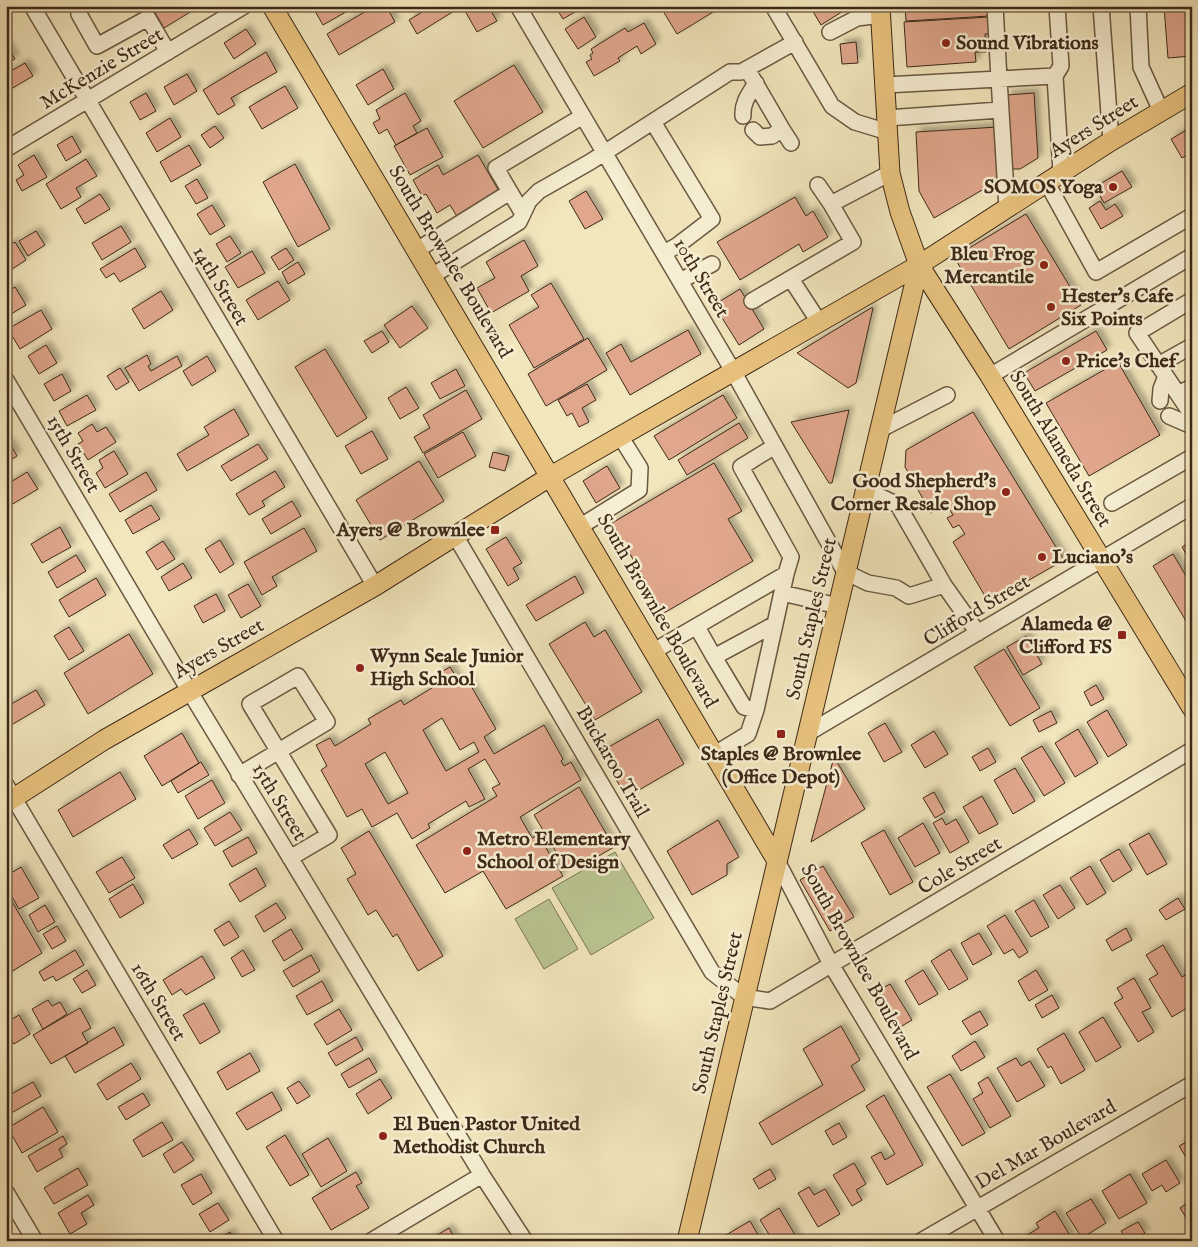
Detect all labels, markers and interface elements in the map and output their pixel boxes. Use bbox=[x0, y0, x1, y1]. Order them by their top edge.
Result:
street label: McKenzie Street bbox=[36, 22, 168, 116]
place label: Sound Vibrations bbox=[956, 31, 1098, 56]
marker: Sound Vibrations bbox=[940, 37, 952, 49]
street label: Ayers Street bbox=[1044, 90, 1143, 165]
street label: South Brownlee Boulevard bbox=[382, 161, 518, 363]
place label: SOMOS Yoga bbox=[984, 175, 1103, 200]
marker: SOMOS Yoga bbox=[1107, 181, 1119, 193]
street label: 10th Street bbox=[667, 234, 735, 323]
street label: 14th Street bbox=[186, 241, 254, 331]
place label: Bleu Frog Mercantile bbox=[944, 242, 1035, 290]
marker: Bleu Frog Mercantile bbox=[1038, 259, 1050, 271]
place label: Hester's Cafe Six Points bbox=[1061, 284, 1174, 332]
marker: Hester's Cafe Six Points bbox=[1045, 301, 1057, 313]
place label: Price's Chef bbox=[1076, 349, 1180, 374]
marker: Price's Chef bbox=[1060, 355, 1072, 367]
street label: South Alameda Street bbox=[1003, 366, 1117, 532]
street label: 15th Street bbox=[41, 410, 105, 498]
place label: Good Shepherd's Corner Resale Shop bbox=[831, 469, 996, 517]
marker: Good Shepherd's Corner Resale Shop bbox=[1000, 486, 1012, 498]
street label: South Brownlee Boulevard bbox=[591, 509, 723, 713]
place label: Ayers @ Brownlee bbox=[335, 518, 486, 543]
marker: Ayers @ Brownlee bbox=[489, 524, 501, 536]
street label: South Staples Street bbox=[781, 536, 843, 702]
place label: Luciano's bbox=[1052, 545, 1133, 570]
marker: Luciano's bbox=[1036, 551, 1048, 563]
street label: Clifford Street bbox=[919, 569, 1035, 653]
place label: Alameda @ Clifford FS bbox=[1019, 612, 1112, 660]
street label: Ayers Street bbox=[168, 613, 269, 685]
marker: Alameda @ Clifford FS bbox=[1116, 629, 1128, 641]
place label: Wynn Seale Junior High School bbox=[369, 644, 524, 692]
marker: Wynn Seale Junior High School bbox=[354, 662, 366, 674]
street label: Buckaroo Trail bbox=[570, 702, 654, 823]
marker: Staples @ Brownlee (Office Depot) bbox=[775, 728, 787, 740]
place label: Staples @ Brownlee (Office Depot) bbox=[701, 742, 862, 790]
street label: 15th Street bbox=[246, 759, 312, 846]
place label: Metro Elementary School of Design bbox=[477, 827, 632, 875]
street label: Cole Street bbox=[913, 831, 1007, 901]
marker: Metro Elementary School of Design bbox=[461, 845, 473, 857]
street label: South Brownlee Boulevard bbox=[795, 859, 924, 1065]
street label: South Staples Street bbox=[687, 930, 749, 1096]
street label: 16th Street bbox=[125, 958, 191, 1046]
street label: Del Mar Boulevard bbox=[971, 1094, 1121, 1195]
place label: El Buen Pastor United Methodist Church bbox=[393, 1112, 581, 1160]
marker: El Buen Pastor United Methodist Church bbox=[377, 1130, 389, 1142]

